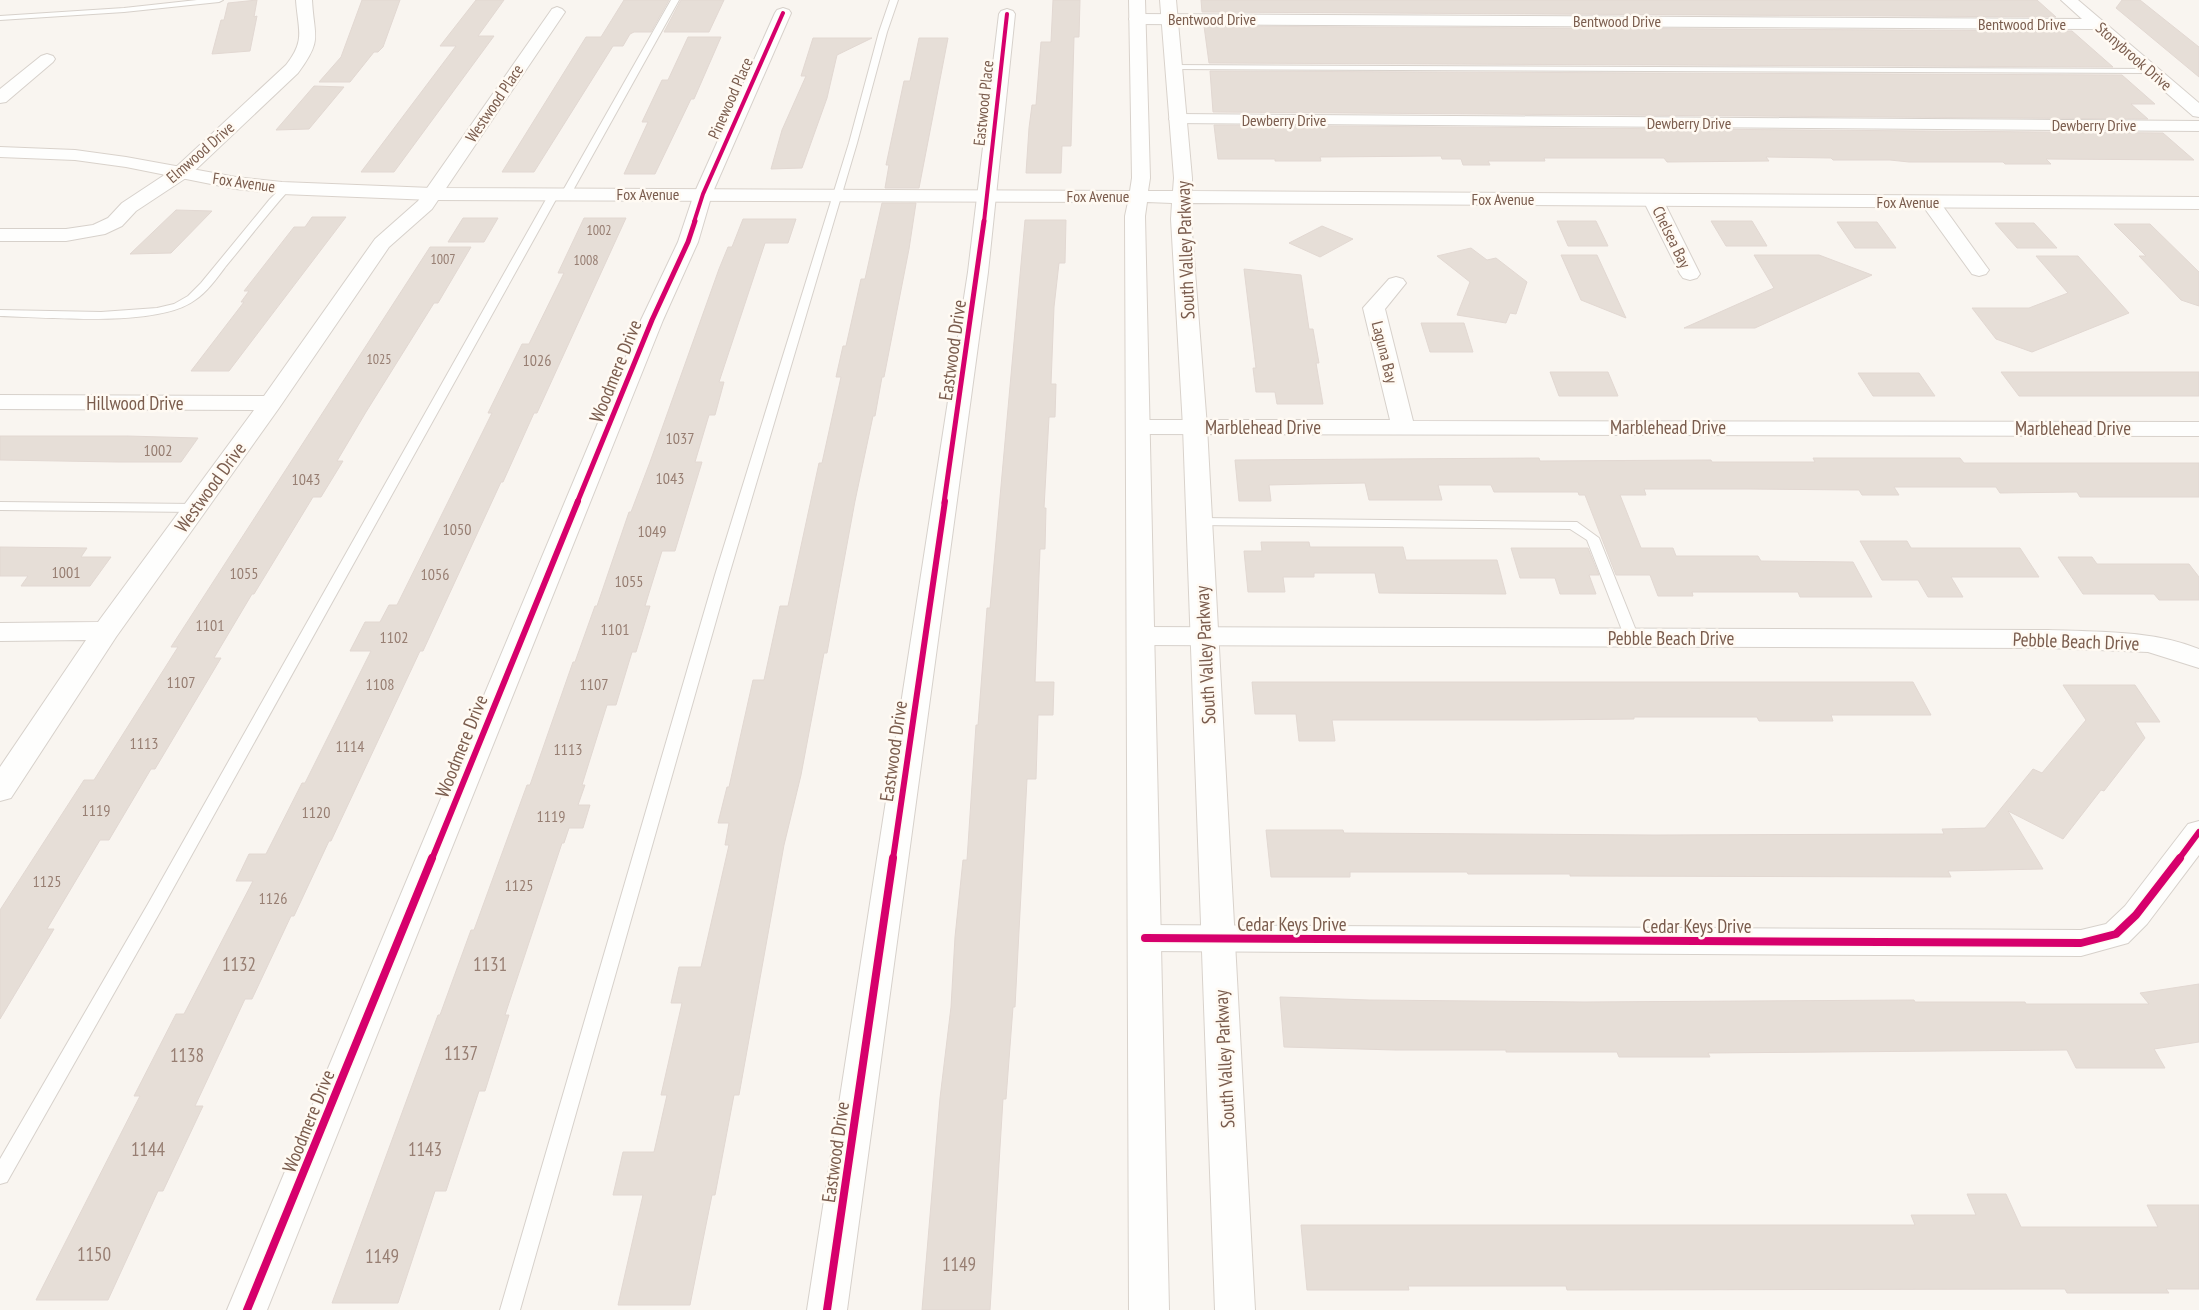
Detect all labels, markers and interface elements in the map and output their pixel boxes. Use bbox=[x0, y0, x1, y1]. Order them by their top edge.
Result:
street label: Bentwood Drive bbox=[1168, 9, 1256, 29]
street label: Bentwood Drive bbox=[1573, 11, 1661, 31]
street label: Bentwood Drive bbox=[1978, 14, 2066, 34]
street label: Stonybrook Drive bbox=[2092, 17, 2176, 95]
street label: Pinewood Place bbox=[703, 54, 757, 142]
street label: Eastwood Place bbox=[969, 59, 997, 147]
street label: Westwood Place bbox=[461, 60, 527, 146]
street label: Dewberry Drive bbox=[1242, 110, 1326, 130]
street label: Dewberry Drive bbox=[1647, 113, 1731, 133]
street label: Dewberry Drive bbox=[2052, 115, 2136, 135]
street label: Elmwood Drive bbox=[162, 117, 238, 187]
street label: Fox Avenue bbox=[211, 168, 277, 196]
street label: South Valley Parkway bbox=[1171, 180, 1199, 320]
street label: Fox Avenue bbox=[617, 184, 679, 204]
street label: Fox Avenue bbox=[1067, 186, 1129, 206]
street label: Fox Avenue bbox=[1472, 189, 1534, 209]
street label: Fox Avenue bbox=[1877, 192, 1939, 212]
street label: Chelsea Bay bbox=[1648, 203, 1696, 271]
house number: 1002 bbox=[586, 221, 612, 239]
house number: 1007 bbox=[430, 250, 456, 268]
house number: 1008 bbox=[573, 251, 599, 269]
street label: Eastwood Drive bbox=[933, 298, 971, 402]
street label: Woodmere Drive bbox=[584, 316, 647, 426]
street label: Laguna Bay bbox=[1368, 319, 1402, 385]
house number: 1025 bbox=[366, 350, 392, 368]
house number: 1026 bbox=[523, 350, 551, 370]
street label: Hillwood Drive bbox=[86, 391, 184, 415]
street label: Marblehead Drive bbox=[1205, 415, 1321, 439]
street label: Marblehead Drive bbox=[1610, 415, 1726, 439]
street label: Marblehead Drive bbox=[2015, 416, 2131, 440]
house number: 1037 bbox=[666, 428, 694, 448]
street label: Westwood Drive bbox=[169, 437, 251, 537]
house number: 1002 bbox=[144, 440, 172, 460]
house number: 1043 bbox=[656, 468, 684, 488]
house number: 1043 bbox=[292, 469, 320, 489]
house number: 1050 bbox=[443, 519, 471, 539]
house number: 1049 bbox=[638, 521, 666, 541]
house number: 1001 bbox=[52, 562, 80, 582]
house number: 1055 bbox=[230, 563, 258, 583]
house number: 1056 bbox=[421, 564, 449, 584]
house number: 1055 bbox=[615, 571, 643, 591]
street label: South Valley Parkway bbox=[1189, 584, 1221, 725]
house number: 1101 bbox=[196, 615, 224, 635]
house number: 1101 bbox=[601, 619, 629, 639]
street label: Pebble Beach Drive bbox=[1608, 626, 1735, 650]
house number: 1102 bbox=[380, 627, 408, 647]
street label: Pebble Beach Drive bbox=[2012, 627, 2140, 655]
house number: 1107 bbox=[167, 672, 195, 692]
house number: 1108 bbox=[366, 674, 394, 694]
house number: 1107 bbox=[580, 674, 608, 694]
street label: Woodmere Drive bbox=[430, 691, 493, 801]
street label: Eastwood Drive bbox=[874, 699, 912, 803]
house number: 1113 bbox=[130, 733, 158, 753]
house number: 1114 bbox=[336, 736, 364, 756]
house number: 1113 bbox=[554, 739, 582, 759]
house number: 1119 bbox=[82, 800, 110, 820]
house number: 1120 bbox=[302, 802, 330, 822]
house number: 1119 bbox=[537, 806, 565, 826]
house number: 1125 bbox=[33, 871, 61, 891]
house number: 1125 bbox=[505, 875, 533, 895]
house number: 1126 bbox=[259, 888, 287, 908]
street label: Cedar Keys Drive bbox=[1237, 912, 1347, 936]
street label: Cedar Keys Drive bbox=[1642, 914, 1752, 938]
house number: 1132 bbox=[222, 952, 256, 976]
house number: 1131 bbox=[473, 952, 507, 976]
street label: South Valley Parkway bbox=[1208, 988, 1240, 1129]
house number: 1137 bbox=[444, 1041, 478, 1065]
house number: 1138 bbox=[170, 1043, 204, 1067]
street label: Woodmere Drive bbox=[277, 1066, 340, 1176]
street label: Eastwood Drive bbox=[816, 1100, 854, 1204]
house number: 1144 bbox=[131, 1137, 166, 1161]
house number: 1143 bbox=[408, 1137, 442, 1161]
house number: 1150 bbox=[77, 1242, 111, 1266]
house number: 1149 bbox=[365, 1244, 399, 1268]
house number: 1149 bbox=[942, 1252, 976, 1276]

